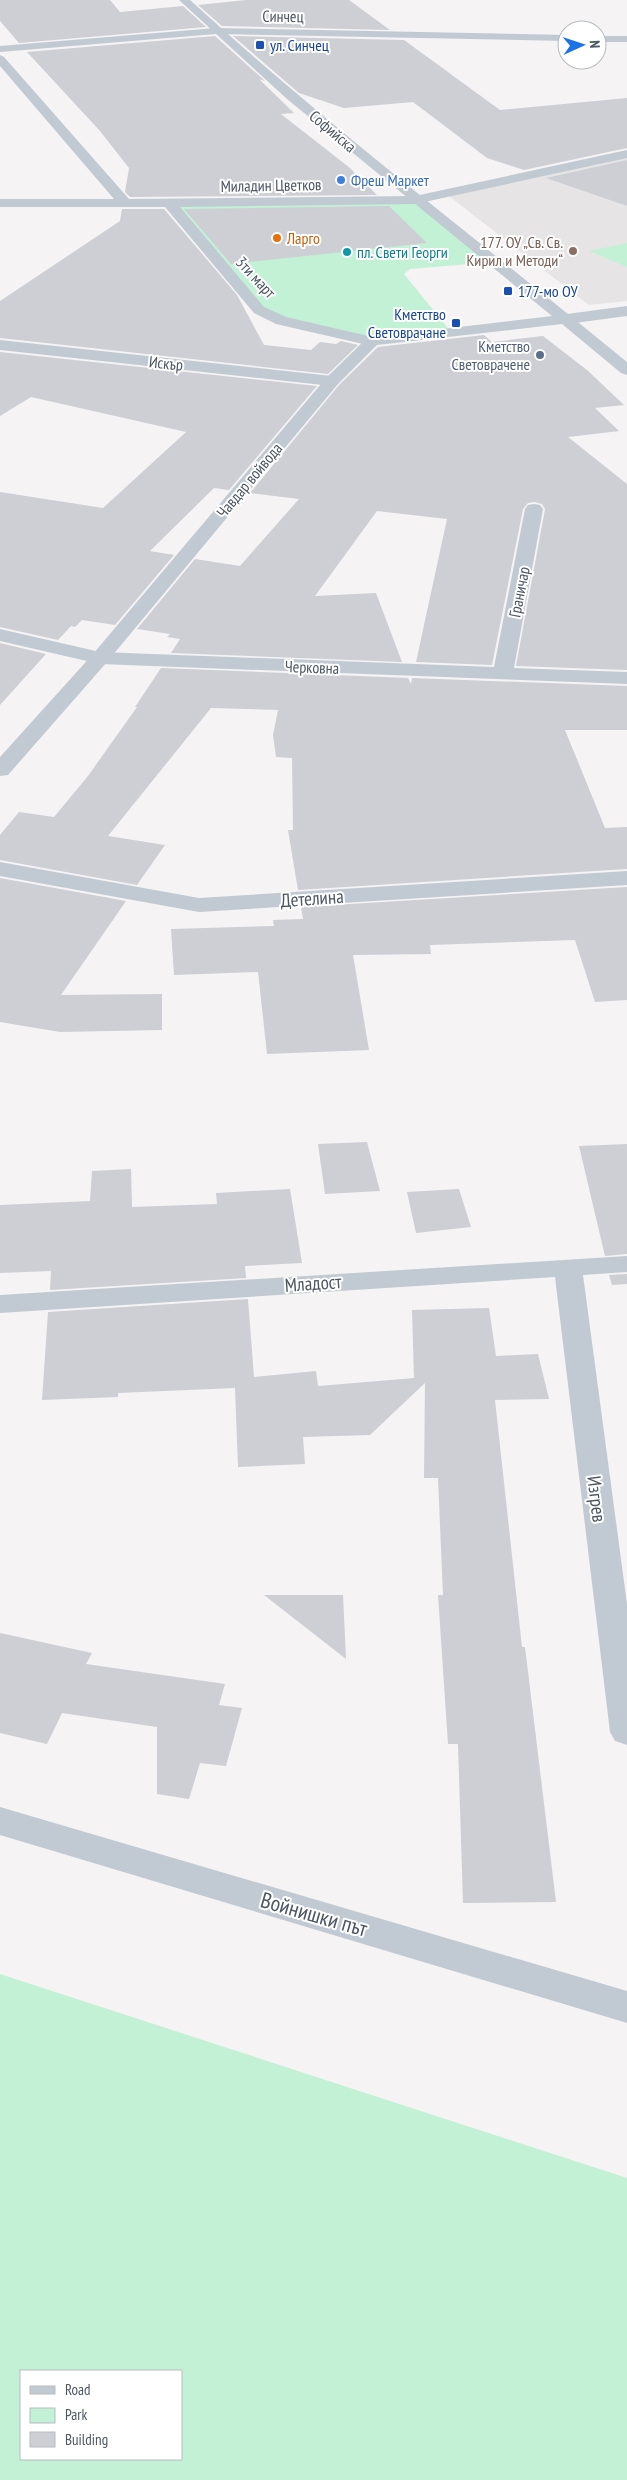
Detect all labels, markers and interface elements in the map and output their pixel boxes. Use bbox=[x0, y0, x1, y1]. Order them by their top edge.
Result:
street label: Синчец bbox=[262, 6, 304, 26]
north arrow bbox=[557, 20, 607, 70]
place label: ул. Синчец bbox=[270, 35, 329, 55]
marker: ул. Синчец bbox=[254, 39, 266, 51]
text: N bbox=[586, 40, 604, 49]
street label: Софийска bbox=[306, 106, 360, 156]
place label: Фреш Маркет bbox=[351, 170, 430, 190]
street label: Миладин Цветков bbox=[220, 174, 322, 196]
marker: Фреш Маркет bbox=[335, 174, 347, 186]
place label: Ларго bbox=[286, 228, 320, 248]
marker: Ларго bbox=[271, 232, 283, 244]
place label: 177. ОУ „Св. Св. Кирил и Методи“ bbox=[466, 232, 563, 270]
place label: пл. Свети Георги bbox=[357, 242, 448, 262]
marker: 177. ОУ „Св. Св. Кирил и Методи“ bbox=[567, 245, 579, 257]
marker: пл. Свети Георги bbox=[341, 246, 353, 258]
street label: 3ти март bbox=[232, 252, 281, 303]
place label: 177-мо ОУ bbox=[518, 281, 579, 301]
marker: 177-мо ОУ bbox=[502, 285, 514, 297]
place label: Кметство Световрачане bbox=[368, 304, 446, 342]
marker: Кметство Световрачане bbox=[450, 317, 462, 329]
place label: Кметство Световрачене bbox=[451, 336, 530, 374]
marker: Кметство Световрачене bbox=[534, 349, 546, 361]
street label: Искър bbox=[148, 351, 184, 375]
street label: Чавдар войвода bbox=[212, 438, 286, 522]
street label: Граничар bbox=[504, 565, 534, 619]
street label: Черковна bbox=[285, 656, 339, 678]
street label: Детелина bbox=[280, 884, 344, 912]
street label: Младост bbox=[284, 1269, 343, 1297]
street label: Изгрев bbox=[582, 1475, 612, 1523]
street label: Войнишки път bbox=[258, 1885, 371, 1943]
legend bbox=[20, 2370, 182, 2460]
text: Road bbox=[65, 2380, 91, 2399]
text: Park bbox=[65, 2405, 87, 2424]
text: Building bbox=[65, 2430, 108, 2449]

